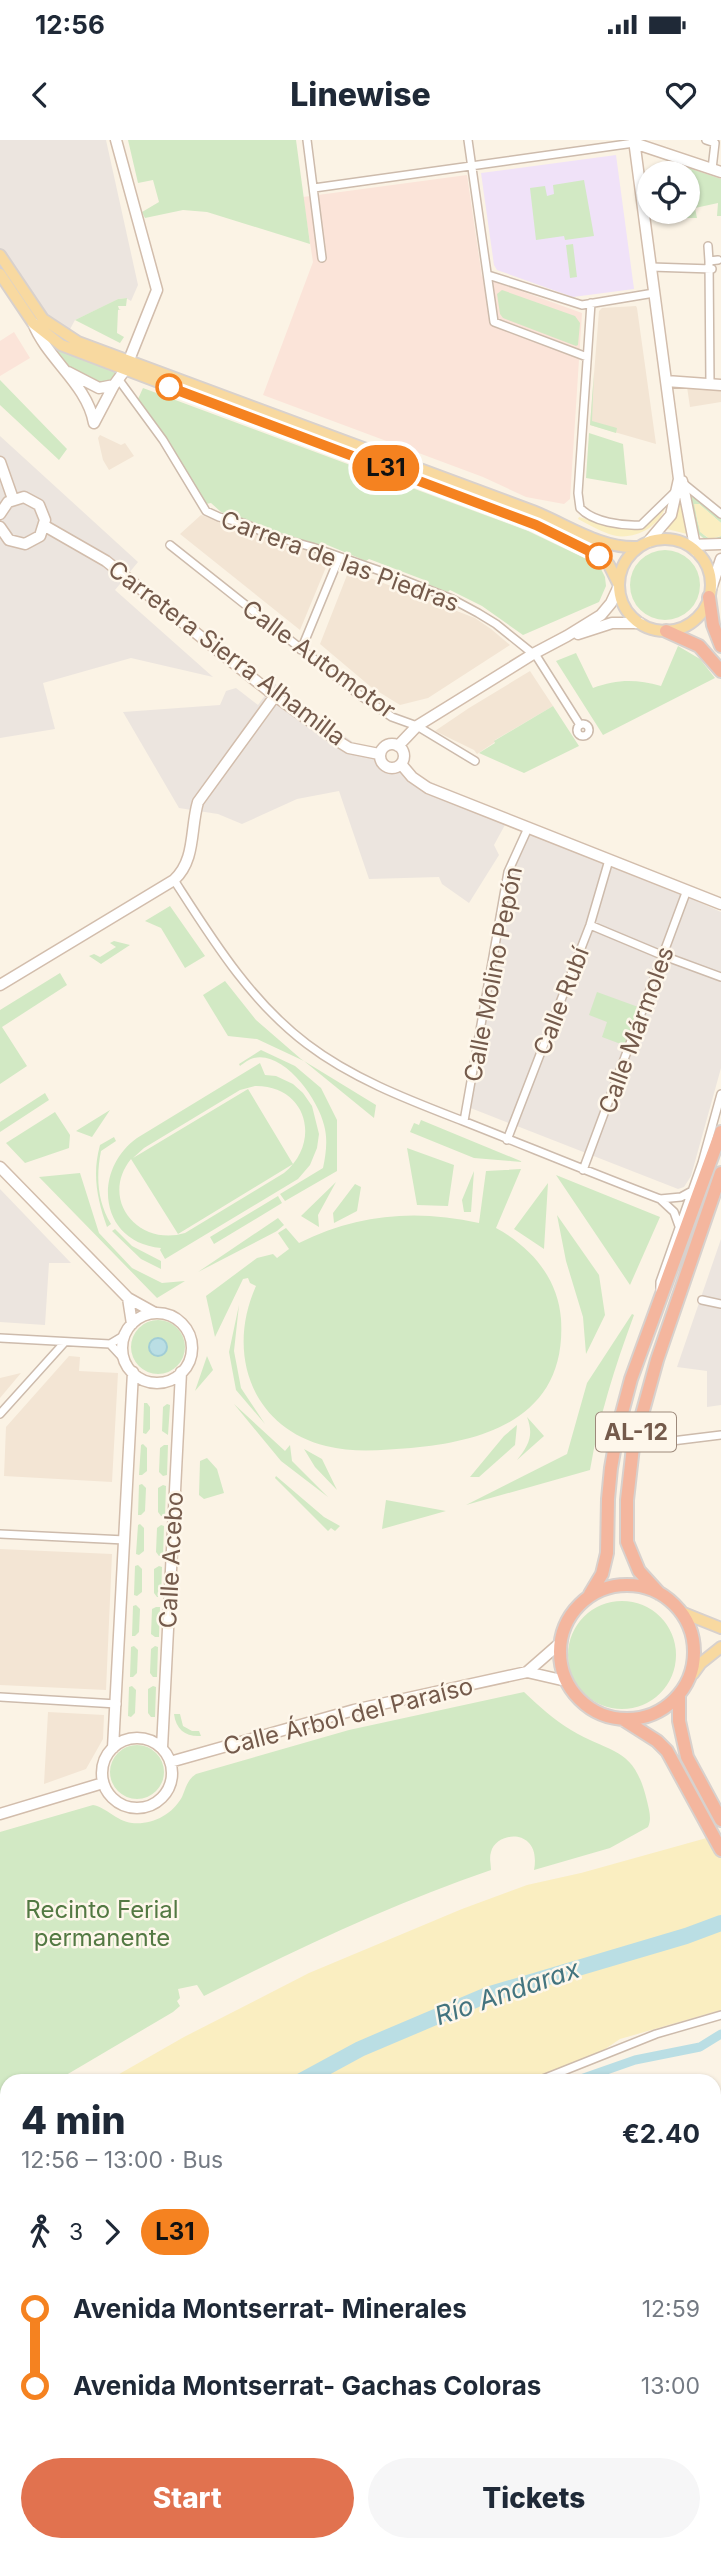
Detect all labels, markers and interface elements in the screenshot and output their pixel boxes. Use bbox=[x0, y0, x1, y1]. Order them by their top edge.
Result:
text: 12:56 bbox=[35, 9, 105, 40]
text: Linewise bbox=[290, 75, 431, 114]
icon: back bbox=[21, 76, 59, 114]
icon: heart bbox=[662, 76, 700, 114]
map controls bbox=[637, 161, 700, 224]
button: locate bbox=[637, 161, 700, 224]
unlabelled marker bbox=[156, 374, 182, 400]
line badge: L31 bbox=[346, 445, 426, 491]
text: L31 bbox=[366, 453, 406, 482]
street label: Carrera de las Piedras bbox=[217, 504, 463, 618]
unlabelled marker bbox=[586, 543, 612, 569]
street label: Carretera Sierra Alhamilla bbox=[103, 554, 351, 752]
street label: Calle Automotor bbox=[237, 594, 401, 724]
street label: Calle Molino Pepón bbox=[458, 864, 528, 1084]
street label: Calle Mármoles bbox=[592, 942, 680, 1118]
street label: Calle Rubí bbox=[527, 943, 595, 1059]
road number: AL-12 bbox=[596, 1413, 676, 1452]
street label: Calle Acebo bbox=[153, 1491, 189, 1629]
street label: Calle Árbol del Paraíso bbox=[220, 1670, 476, 1761]
park label: Recinto Ferial permanente bbox=[25, 1895, 179, 1952]
water label: Río Andarax bbox=[431, 1953, 584, 2031]
text: 4 min bbox=[21, 2097, 126, 2143]
text: €2.40 bbox=[622, 2118, 700, 2149]
text: 12:56 – 13:00 · Bus bbox=[21, 2146, 223, 2174]
icon: walk bbox=[21, 2213, 59, 2251]
icon: forward bbox=[93, 2213, 131, 2251]
text: L31 bbox=[155, 2217, 195, 2246]
text: 3 bbox=[69, 2218, 83, 2246]
text: Avenida Montserrat- Minerales bbox=[73, 2293, 467, 2324]
text: 12:59 bbox=[642, 2295, 700, 2323]
text: Avenida Montserrat- Gachas Coloras bbox=[73, 2370, 541, 2401]
text: 13:00 bbox=[641, 2372, 700, 2400]
button: Start bbox=[21, 2458, 354, 2538]
button: Tickets bbox=[368, 2458, 700, 2538]

